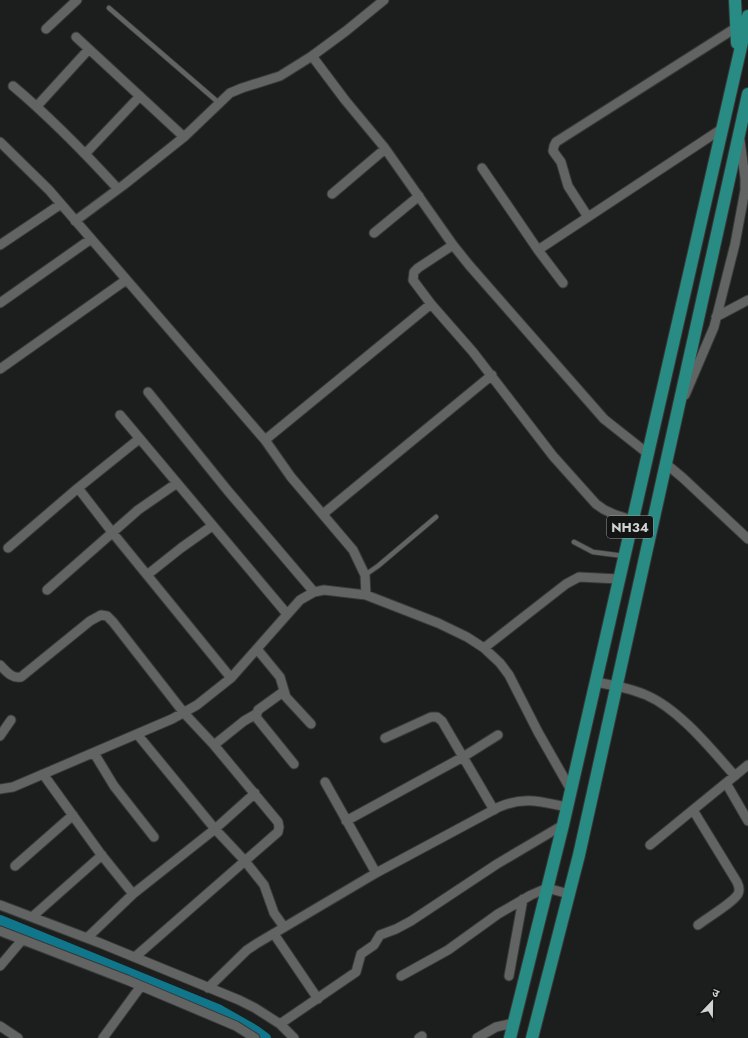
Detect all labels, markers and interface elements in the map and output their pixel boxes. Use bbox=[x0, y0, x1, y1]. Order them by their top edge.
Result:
road number: NH34 bbox=[607, 516, 653, 538]
north arrow bbox=[692, 982, 732, 1022]
text: उ bbox=[710, 984, 722, 1002]

